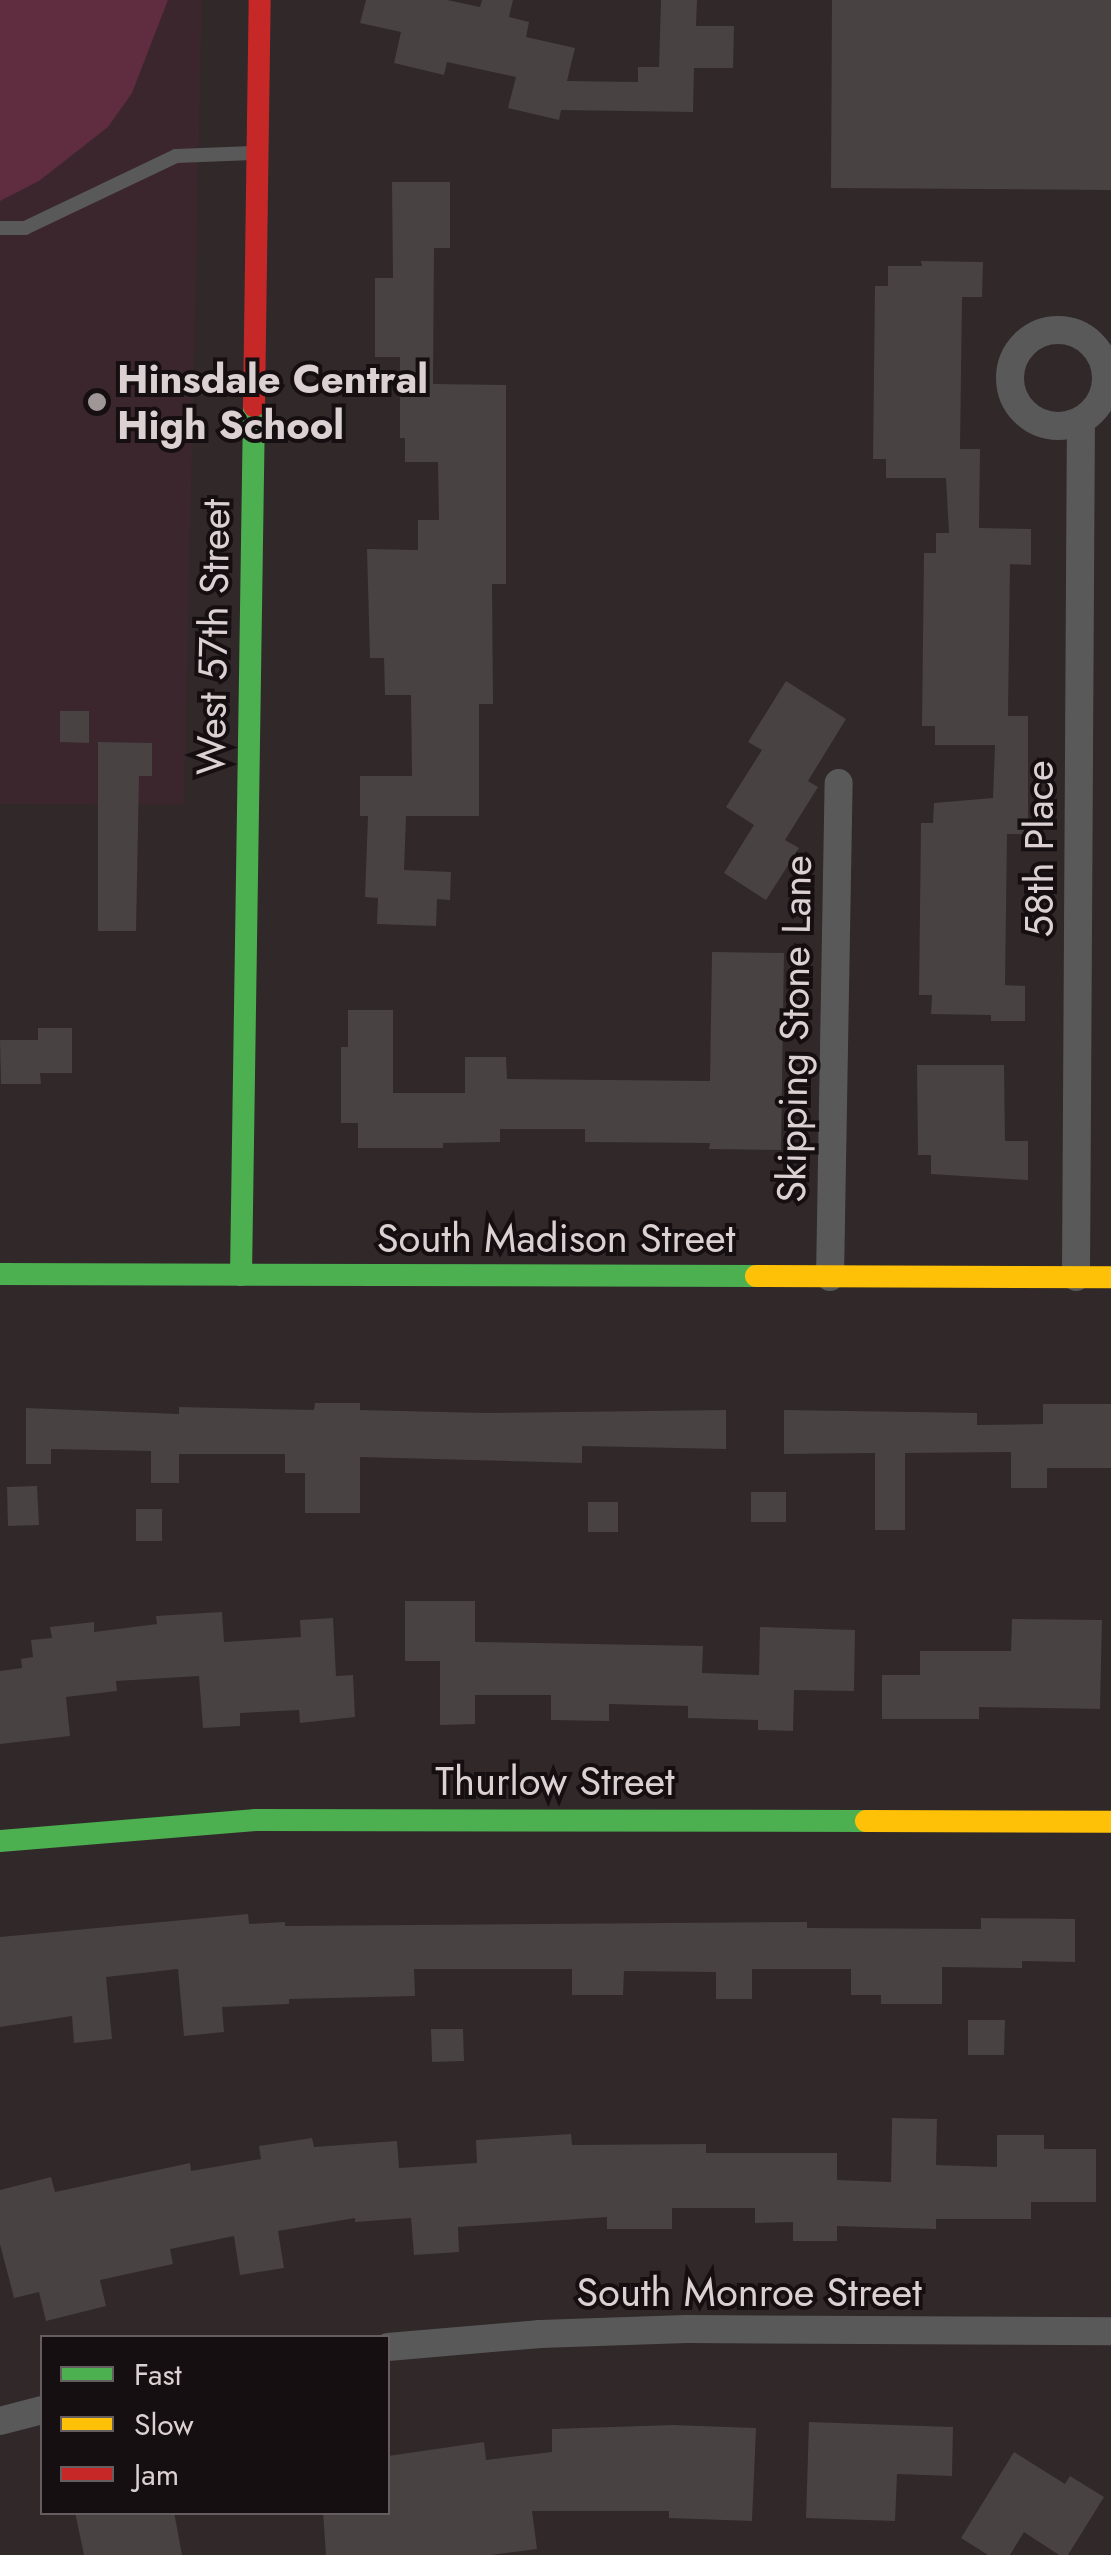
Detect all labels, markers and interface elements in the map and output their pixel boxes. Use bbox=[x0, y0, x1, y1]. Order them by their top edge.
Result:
place label: Hinsdale Central High School bbox=[117, 355, 428, 449]
marker: Hinsdale Central High School bbox=[86, 391, 108, 413]
street label: West 57th Street bbox=[187, 498, 239, 776]
street label: 58th Place bbox=[1015, 760, 1063, 938]
street label: Skipping Stone Lane bbox=[767, 855, 821, 1203]
street label: South Madison Street bbox=[377, 1214, 735, 1262]
street label: Thurlow Street bbox=[435, 1757, 675, 1805]
street label: South Monroe Street bbox=[576, 2268, 922, 2316]
legend bbox=[40, 2335, 390, 2515]
text: Fast bbox=[134, 2353, 182, 2396]
text: Slow bbox=[134, 2403, 194, 2446]
text: Jam bbox=[134, 2453, 179, 2496]

